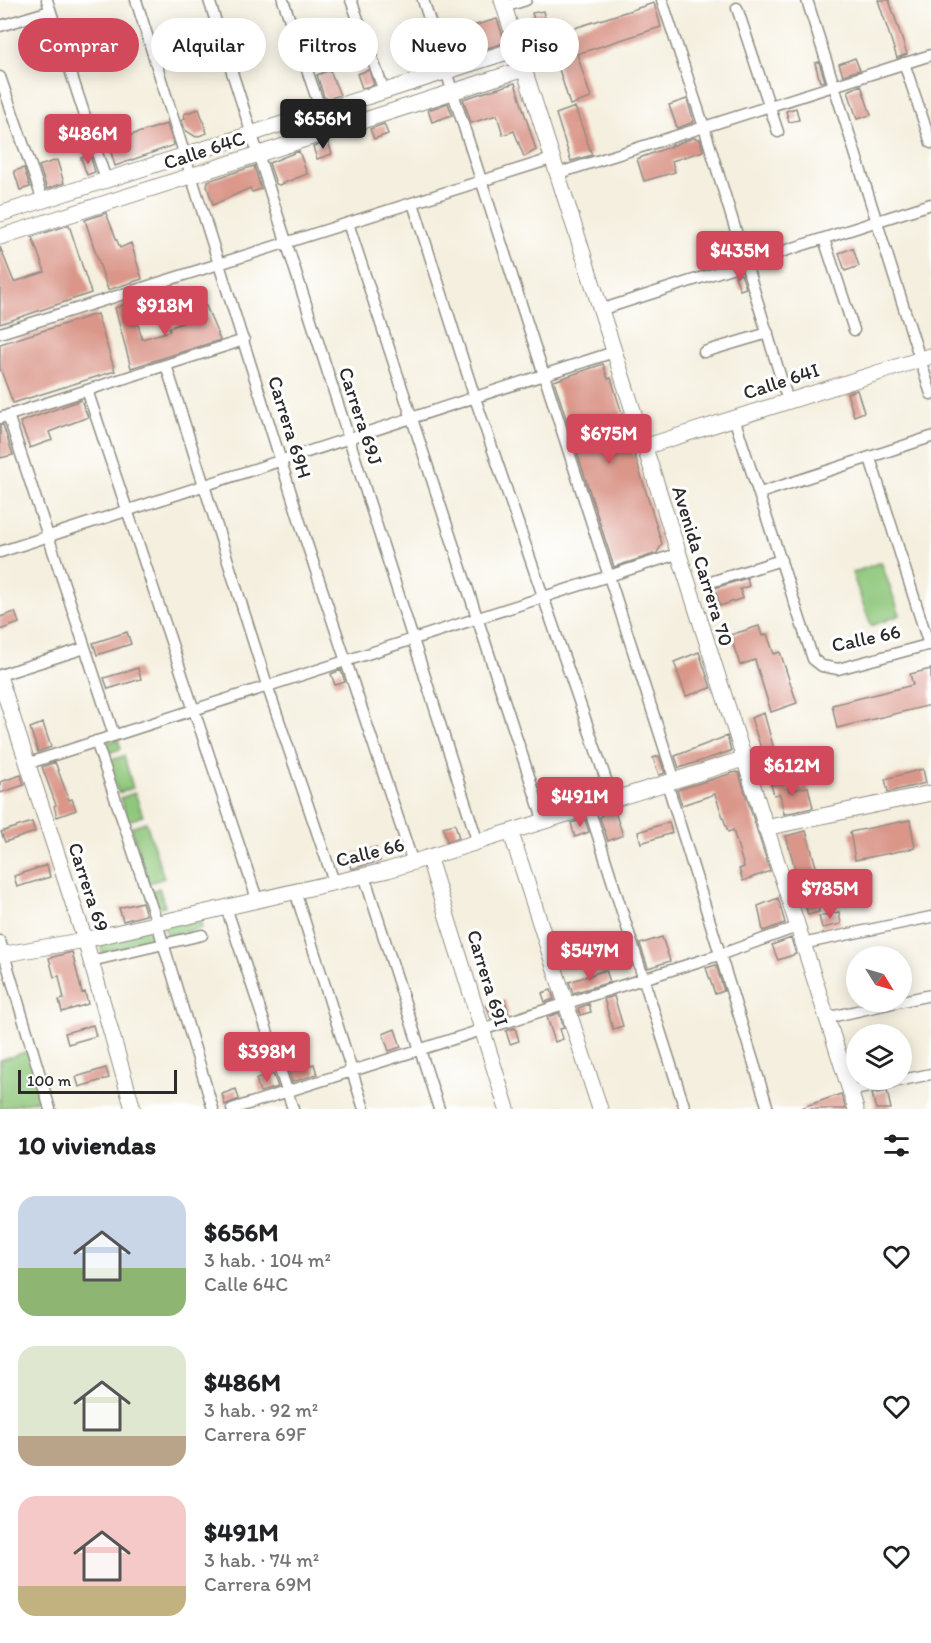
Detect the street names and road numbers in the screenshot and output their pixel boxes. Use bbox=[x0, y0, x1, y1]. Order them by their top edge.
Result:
street label: Calle 64C bbox=[160, 126, 248, 174]
street label: Calle 64I bbox=[740, 357, 822, 405]
street label: Carrera 69J bbox=[334, 364, 388, 468]
street label: Carrera 69H bbox=[263, 373, 317, 481]
street label: Avenida Carrera 70 bbox=[667, 483, 739, 649]
street label: Calle 66 bbox=[829, 619, 903, 657]
street label: Calle 66 bbox=[333, 832, 407, 872]
street label: Carrera 69 bbox=[63, 839, 115, 935]
street label: Carrera 69I bbox=[462, 927, 514, 1029]

